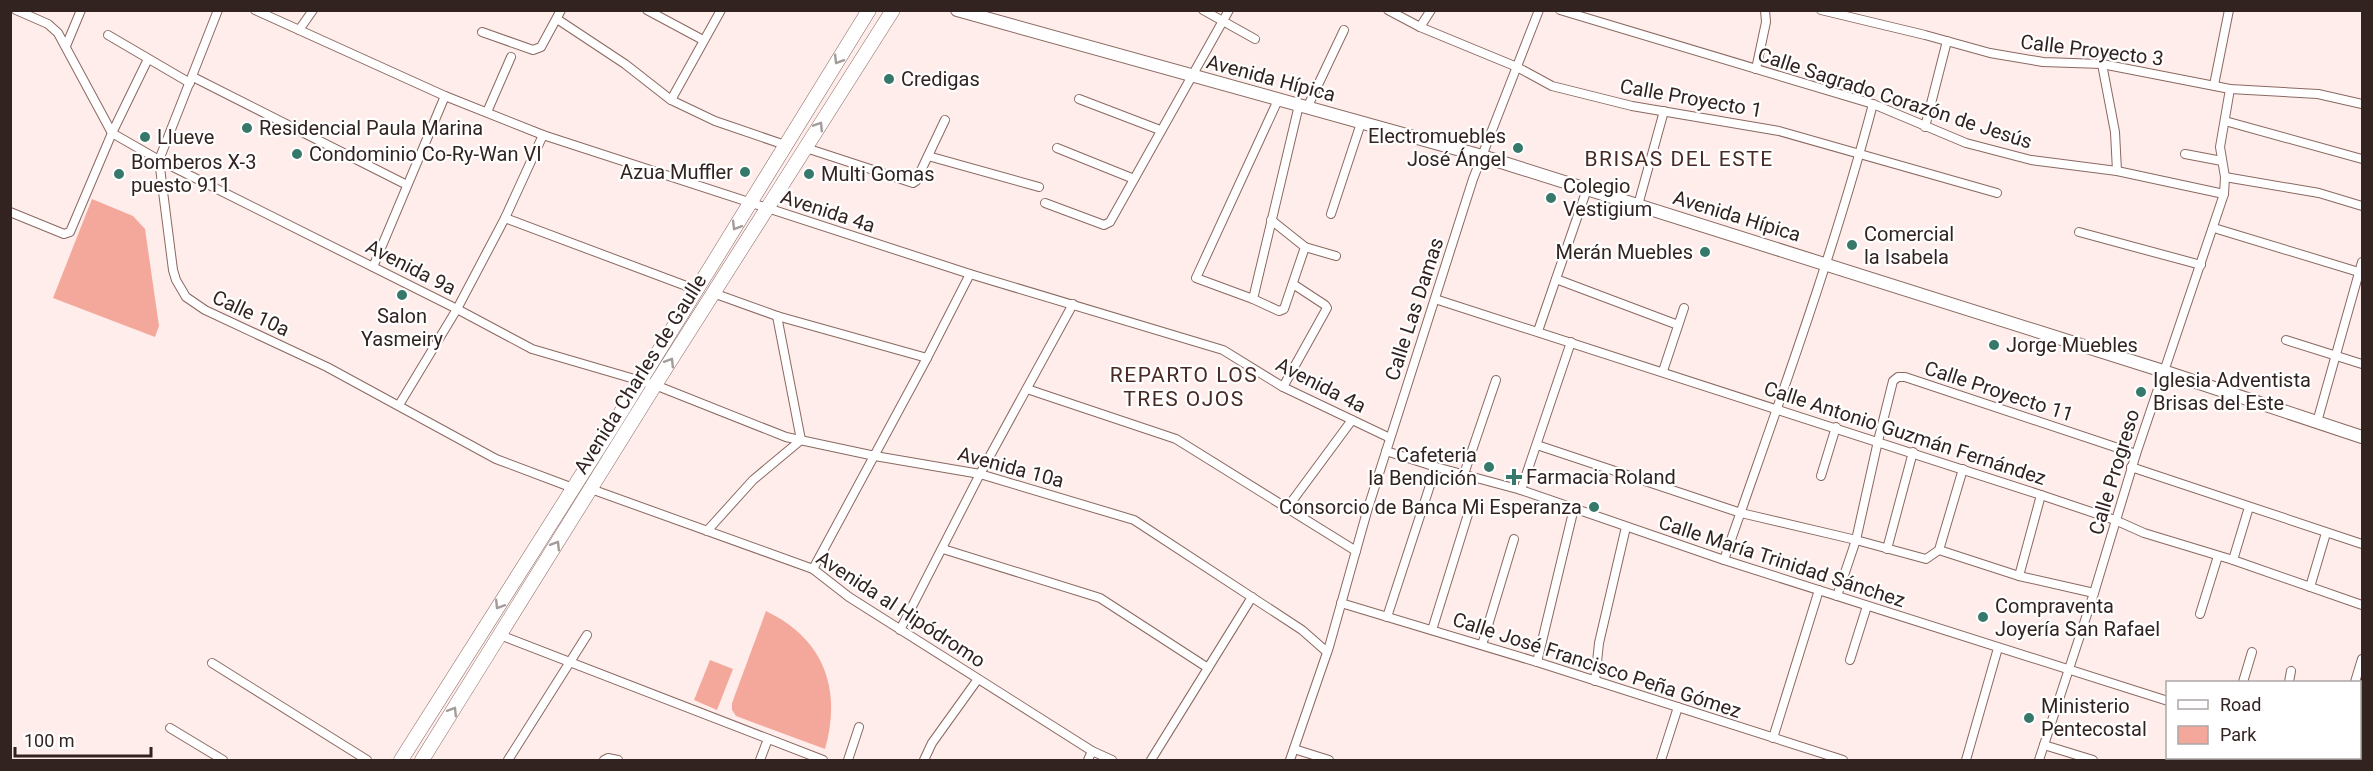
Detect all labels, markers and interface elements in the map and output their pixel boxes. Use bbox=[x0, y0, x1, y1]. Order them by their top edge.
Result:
street label: Calle Proyecto 3 bbox=[2019, 29, 2165, 71]
street label: Calle Sagrado Corazón de Jesús bbox=[1755, 42, 2035, 154]
street label: Avenida Hípica bbox=[1204, 49, 1338, 107]
one-way arrow bbox=[833, 54, 845, 64]
place label: Credigas bbox=[901, 67, 980, 91]
marker: Credigas bbox=[882, 72, 896, 86]
street label: Calle Proyecto 1 bbox=[1618, 74, 1764, 122]
place label: Residencial Paula Marina bbox=[259, 116, 483, 140]
marker: Residencial Paula Marina bbox=[240, 121, 254, 135]
one-way arrow bbox=[812, 122, 823, 133]
place label: Electromuebles José Ángel bbox=[1368, 124, 1506, 171]
place label: Llueve bbox=[157, 125, 214, 149]
marker: Llueve bbox=[138, 130, 152, 144]
marker: Electromuebles José Ángel bbox=[1511, 141, 1525, 155]
place label: Condominio Co-Ry-Wan VI bbox=[309, 142, 542, 166]
marker: Condominio Co-Ry-Wan VI bbox=[290, 147, 304, 161]
district label: BRISAS DEL ESTE bbox=[1584, 147, 1774, 171]
place label: Bomberos X-3 puesto 911 bbox=[131, 150, 256, 197]
place label: Azua Muffler bbox=[620, 160, 733, 184]
place label: Multi Gomas bbox=[821, 162, 935, 186]
marker: Azua Muffler bbox=[738, 165, 752, 179]
marker: Bomberos X-3 puesto 911 bbox=[112, 167, 126, 181]
marker: Multi Gomas bbox=[802, 167, 816, 181]
place label: Colegio Vestigium bbox=[1563, 174, 1652, 221]
street label: Avenida 4a bbox=[778, 184, 878, 238]
street label: Avenida Hípica bbox=[1670, 185, 1804, 247]
marker: Colegio Vestigium bbox=[1544, 191, 1558, 205]
one-way arrow bbox=[732, 220, 743, 230]
place label: Comercial la Isabela bbox=[1864, 222, 1954, 269]
street label: Avenida 9a bbox=[362, 234, 460, 300]
street label: Calle Las Damas bbox=[1380, 234, 1448, 384]
marker: Comercial la Isabela bbox=[1845, 238, 1859, 252]
place label: Merán Muebles bbox=[1556, 240, 1693, 264]
marker: Merán Muebles bbox=[1698, 245, 1712, 259]
street label: Avenida Charles de Gaulle bbox=[569, 270, 711, 478]
street label: Calle 10a bbox=[209, 285, 293, 341]
marker: Salon Yasmeiry bbox=[395, 288, 409, 302]
place label: Salon Yasmeiry bbox=[361, 304, 443, 351]
place label: Jorge Muebles bbox=[2006, 333, 2138, 357]
marker: Jorge Muebles bbox=[1987, 338, 2001, 352]
street label: Avenida 4a bbox=[1272, 352, 1370, 418]
street label: Calle Proyecto 11 bbox=[1921, 356, 2077, 426]
one-way arrow bbox=[662, 358, 674, 368]
district label: REPARTO LOS TRES OJOS bbox=[1110, 363, 1258, 411]
place label: Iglesia Adventista Brisas del Este bbox=[2153, 368, 2311, 415]
street label: Calle Antonio Guzmán Fernández bbox=[1761, 376, 2049, 490]
marker: Iglesia Adventista Brisas del Este bbox=[2134, 385, 2148, 399]
street label: Calle Progreso bbox=[2084, 406, 2144, 538]
street label: Avenida 10a bbox=[955, 441, 1067, 493]
place label: Cafeteria la Bendición bbox=[1368, 443, 1477, 490]
marker: Cafeteria la Bendición bbox=[1482, 460, 1496, 474]
place label: Farmacia Roland bbox=[1526, 465, 1676, 489]
marker: Farmacia Roland bbox=[1507, 470, 1521, 484]
place label: Consorcio de Banca Mi Esperanza bbox=[1279, 495, 1582, 519]
marker: Consorcio de Banca Mi Esperanza bbox=[1587, 500, 1601, 514]
street label: Calle María Trinidad Sánchez bbox=[1656, 510, 1908, 612]
one-way arrow bbox=[548, 541, 560, 551]
street label: Avenida al Hipódromo bbox=[812, 545, 990, 673]
place label: Compraventa Joyería San Rafael bbox=[1995, 594, 2160, 641]
one-way arrow bbox=[494, 599, 506, 609]
street label: Calle José Francisco Peña Gómez bbox=[1450, 607, 1744, 723]
marker: Compraventa Joyería San Rafael bbox=[1976, 610, 1990, 624]
legend bbox=[2166, 681, 2361, 759]
place label: Ministerio Pentecostal bbox=[2041, 694, 2147, 741]
text: Road bbox=[2220, 694, 2261, 715]
one-way arrow bbox=[445, 707, 457, 717]
marker: Ministerio Pentecostal bbox=[2022, 711, 2036, 725]
scale bar bbox=[15, 720, 152, 758]
text: Park bbox=[2220, 724, 2257, 745]
text: 100 m bbox=[24, 730, 75, 751]

